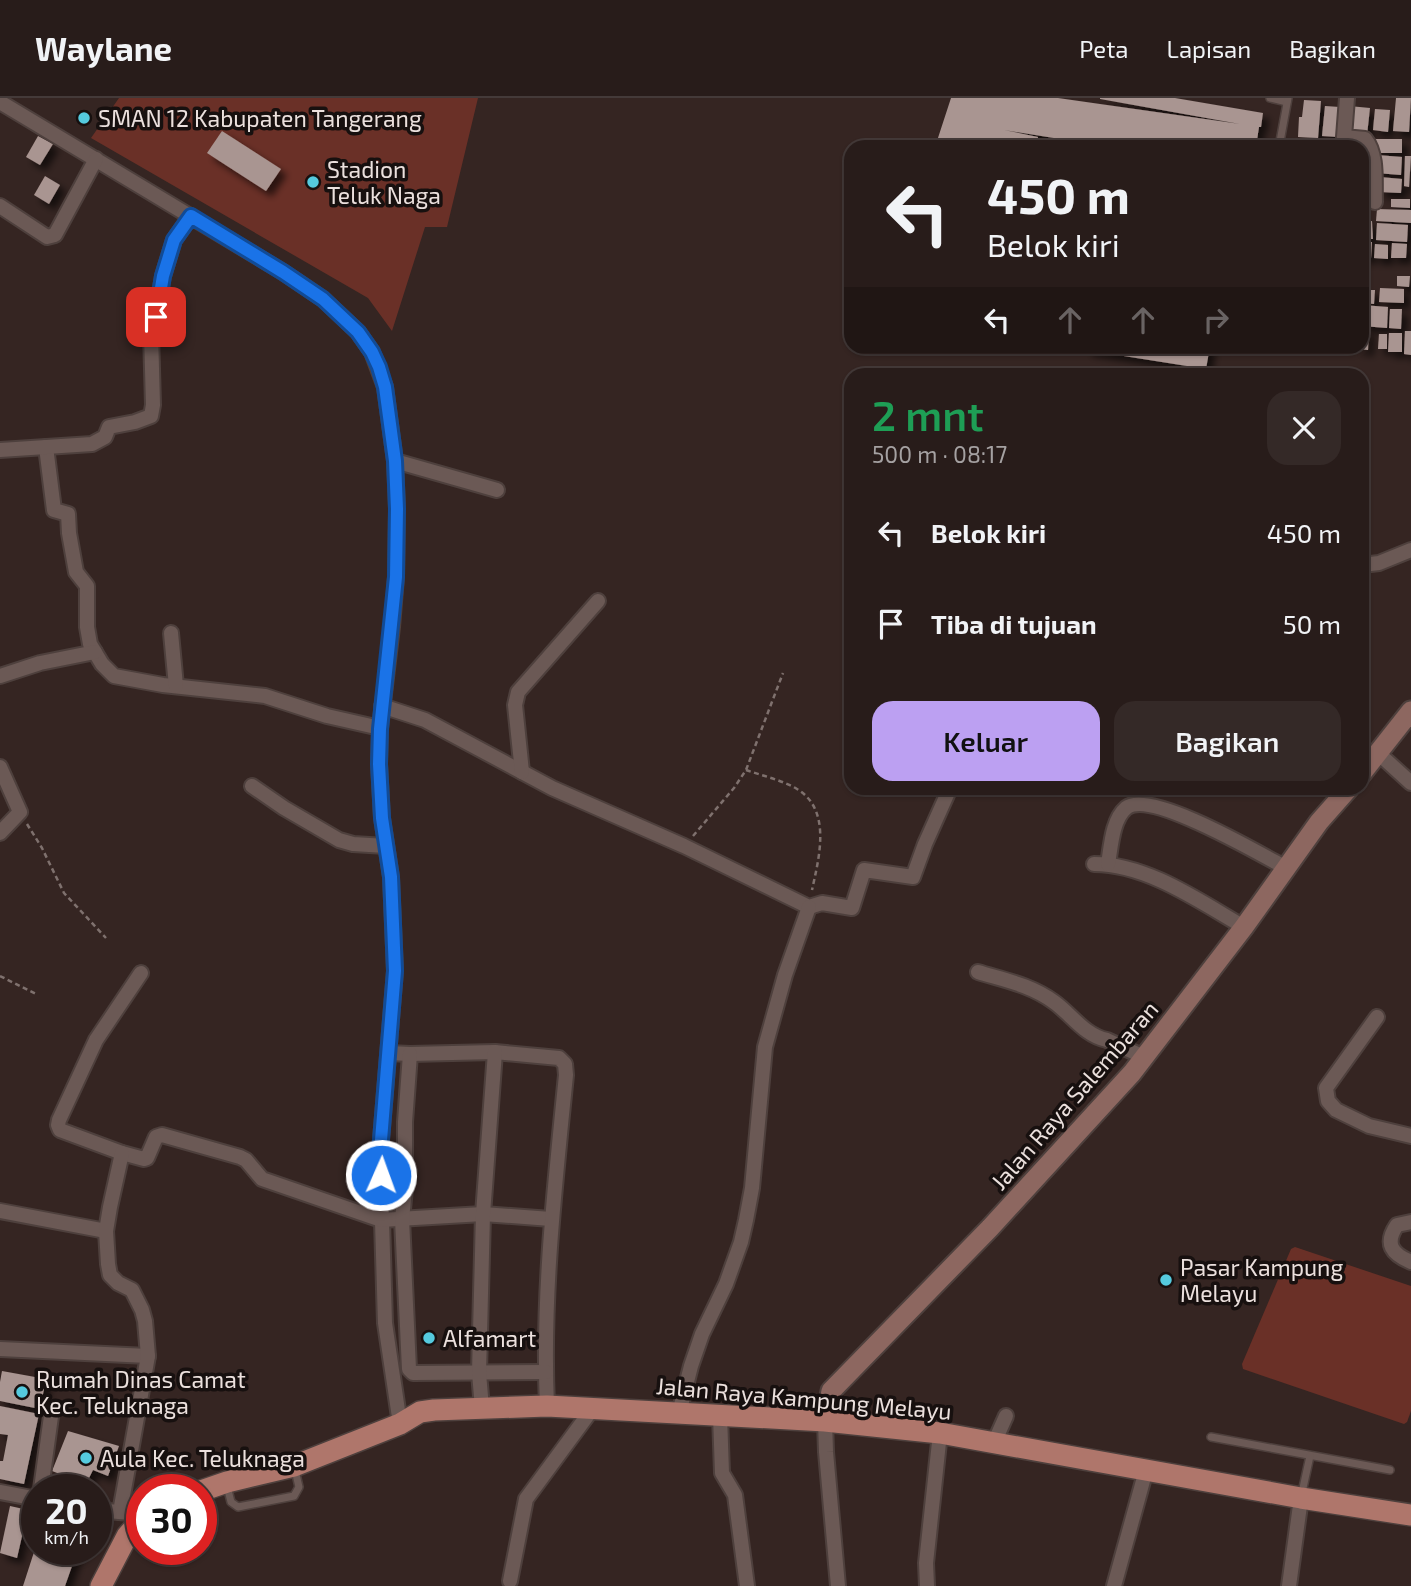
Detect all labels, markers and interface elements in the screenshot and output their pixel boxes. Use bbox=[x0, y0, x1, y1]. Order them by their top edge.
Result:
text: Waylane bbox=[35, 28, 172, 68]
text: Peta bbox=[1079, 34, 1129, 63]
text: Lapisan bbox=[1167, 34, 1251, 63]
text: Bagikan bbox=[1289, 34, 1376, 63]
place label: SMAN 12 Kabupaten Tangerang bbox=[98, 104, 422, 132]
marker: SMAN 12 Kabupaten Tangerang bbox=[76, 110, 92, 126]
place label: Stadion Teluk Naga bbox=[327, 155, 441, 209]
text: 450 m bbox=[987, 165, 1130, 224]
icon: left bbox=[872, 168, 963, 259]
marker: Stadion Teluk Naga bbox=[305, 174, 321, 190]
text: Belok kiri bbox=[987, 225, 1120, 263]
pin bbox=[126, 287, 186, 347]
icon: arrive bbox=[137, 298, 175, 336]
icon: left bbox=[978, 301, 1016, 339]
icon: ahead bbox=[1051, 301, 1089, 339]
icon: ahead bbox=[1124, 301, 1162, 339]
icon: right bbox=[1197, 301, 1235, 339]
text: 2 mnt bbox=[872, 389, 984, 439]
button: close bbox=[1267, 391, 1341, 465]
text: 500 m · 08:17 bbox=[872, 440, 1007, 468]
icon: left bbox=[872, 514, 910, 552]
text: Belok kiri bbox=[931, 517, 1046, 548]
text: 450 m bbox=[1267, 517, 1341, 548]
icon: arrive bbox=[872, 605, 910, 643]
text: Tiba di tujuan bbox=[931, 608, 1097, 639]
text: 50 m bbox=[1283, 608, 1341, 639]
button: Keluar bbox=[872, 701, 1100, 781]
button: Bagikan bbox=[1114, 701, 1341, 781]
street label: Jalan Raya Salembaran bbox=[984, 995, 1164, 1195]
position arrow bbox=[344, 1138, 418, 1212]
place label: Pasar Kampung Melayu bbox=[1180, 1253, 1343, 1307]
marker: Pasar Kampung Melayu bbox=[1158, 1272, 1174, 1288]
place label: Alfamart bbox=[443, 1324, 536, 1352]
marker: Alfamart bbox=[421, 1330, 437, 1346]
place label: Rumah Dinas Camat Kec. Teluknaga bbox=[36, 1365, 246, 1419]
street label: Jalan Raya Kampung Melayu bbox=[655, 1371, 953, 1425]
marker: Rumah Dinas Camat Kec. Teluknaga bbox=[14, 1384, 30, 1400]
place label: Aula Kec. Teluknaga bbox=[100, 1444, 305, 1472]
marker: Aula Kec. Teluknaga bbox=[78, 1450, 94, 1466]
speed limit sign: 30 bbox=[126, 1474, 217, 1565]
text: 20 bbox=[45, 1489, 88, 1531]
text: km/h bbox=[44, 1526, 89, 1548]

